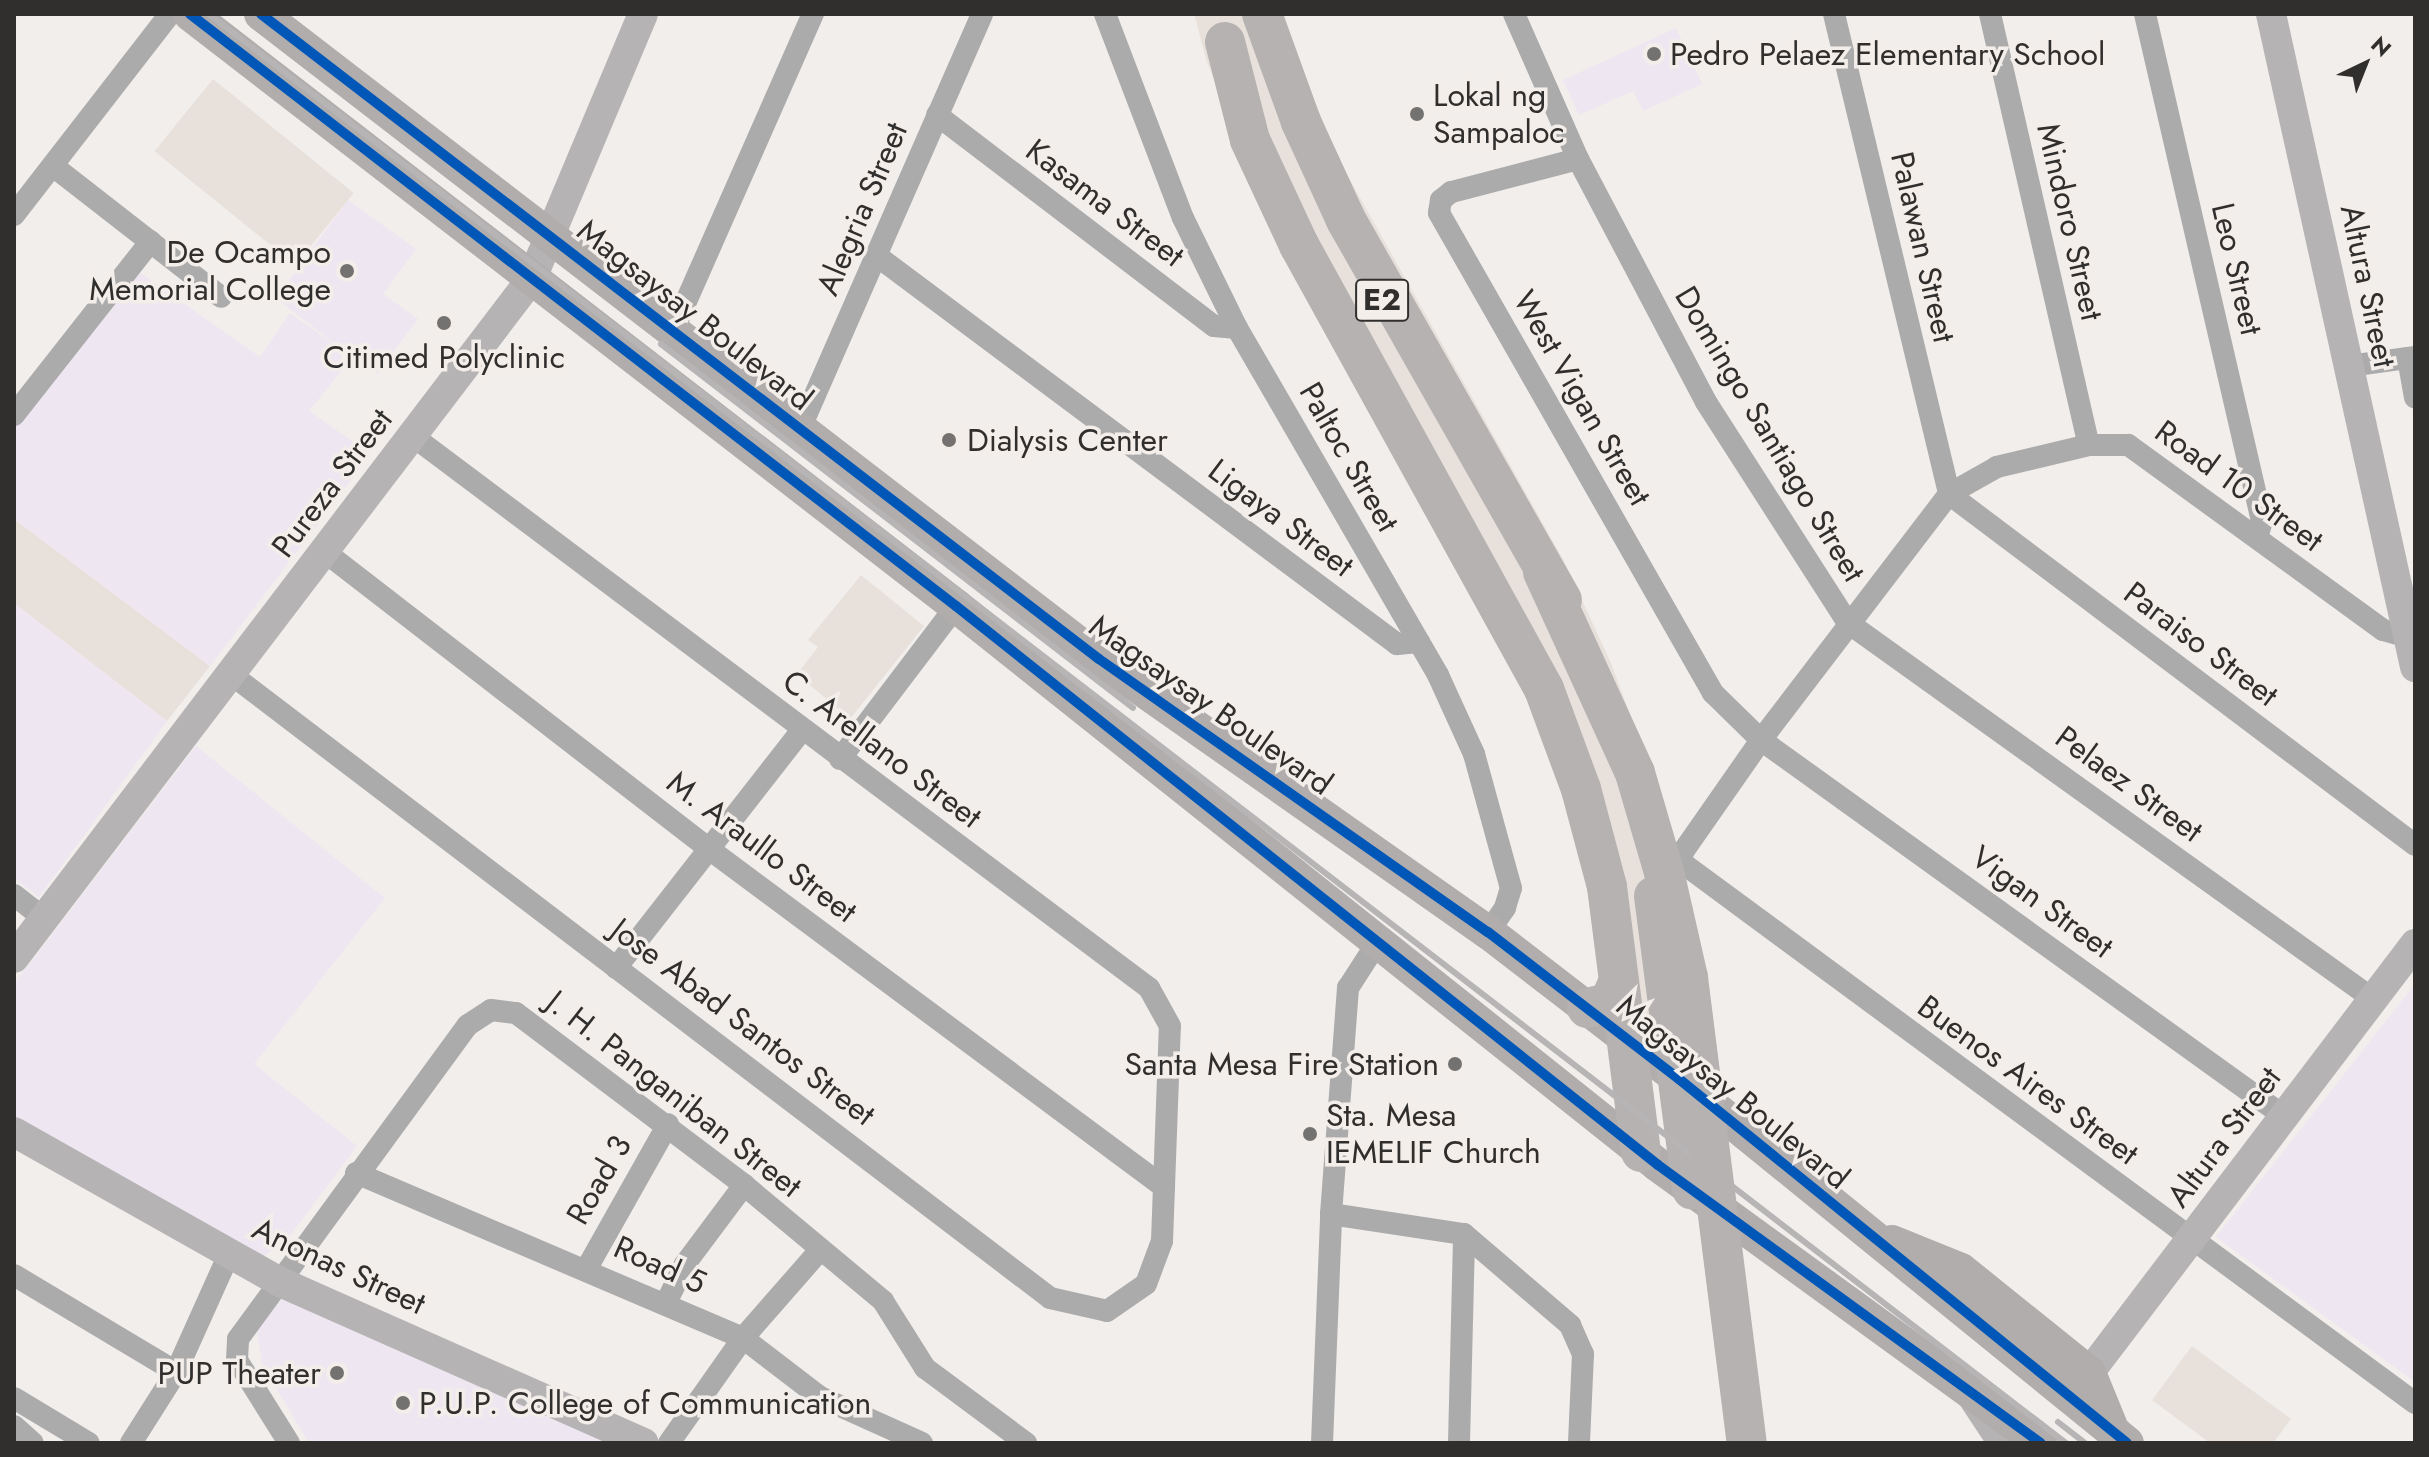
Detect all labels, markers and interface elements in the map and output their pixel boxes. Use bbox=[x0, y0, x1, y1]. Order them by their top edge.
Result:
north arrow bbox=[2325, 24, 2405, 104]
text: N bbox=[2364, 29, 2399, 64]
place label: Pedro Pelaez Elementary School bbox=[1670, 35, 2105, 73]
marker: Pedro Pelaez Elementary School bbox=[1645, 45, 1663, 63]
place label: Lokal ng Sampaloc bbox=[1433, 77, 1565, 152]
marker: Lokal ng Sampaloc bbox=[1408, 105, 1426, 123]
street label: Alegria Street bbox=[808, 117, 916, 301]
street label: Mindoro Street bbox=[2029, 120, 2111, 324]
street label: Kasama Street bbox=[1018, 131, 1192, 275]
street label: Palawan Street bbox=[1882, 148, 1964, 346]
street label: Leo Street bbox=[2203, 199, 2271, 339]
street label: Altura Street bbox=[2332, 201, 2404, 371]
street label: Magsaysay Boulevard bbox=[570, 211, 820, 419]
place label: De Ocampo Memorial College bbox=[89, 234, 331, 309]
marker: De Ocampo Memorial College bbox=[338, 262, 356, 280]
road number: E2 bbox=[1354, 274, 1410, 326]
street label: Domingo Santiago Street bbox=[1667, 280, 1873, 588]
street label: West Vigan Street bbox=[1505, 284, 1659, 512]
marker: Citimed Polyclinic bbox=[433, 312, 455, 334]
place label: Citimed Polyclinic bbox=[323, 338, 565, 376]
street label: Paltoc Street bbox=[1291, 376, 1407, 538]
street label: Pureza Street bbox=[264, 401, 400, 565]
street label: Road 10 Street bbox=[2148, 412, 2330, 560]
place label: Dialysis Center bbox=[967, 421, 1168, 459]
marker: Dialysis Center bbox=[938, 429, 960, 451]
street label: Ligaya Street bbox=[1201, 451, 1361, 585]
street label: Paraiso Street bbox=[2116, 574, 2286, 714]
street label: Magsaysay Boulevard bbox=[1082, 607, 1340, 803]
street label: C. Arellano Street bbox=[775, 662, 989, 836]
street label: Pelaez Street bbox=[2048, 718, 2210, 850]
street label: M. Araullo Street bbox=[660, 763, 864, 931]
street label: Vigan Street bbox=[1964, 838, 2120, 966]
street label: Jose Abad Santos Street bbox=[603, 910, 883, 1134]
street label: J. H. Panganiban Street bbox=[539, 983, 809, 1205]
street label: Magsaysay Boulevard bbox=[1609, 987, 1857, 1197]
street label: Buenos Aires Street bbox=[1910, 987, 2146, 1173]
place label: Santa Mesa Fire Station bbox=[1125, 1045, 1439, 1083]
marker: Santa Mesa Fire Station bbox=[1446, 1055, 1464, 1073]
street label: Altura Street bbox=[2159, 1059, 2289, 1215]
place label: Sta. Mesa IEMELIF Church bbox=[1326, 1097, 1541, 1172]
marker: Sta. Mesa IEMELIF Church bbox=[1301, 1125, 1319, 1143]
street label: Road 3 bbox=[558, 1129, 640, 1231]
street label: Anonas Street bbox=[246, 1209, 432, 1323]
street label: Road 5 bbox=[608, 1228, 712, 1302]
place label: PUP Theater bbox=[158, 1354, 321, 1392]
marker: PUP Theater bbox=[328, 1364, 346, 1382]
place label: P.U.P. College of Communication bbox=[419, 1384, 871, 1422]
marker: P.U.P. College of Communication bbox=[394, 1394, 412, 1412]

